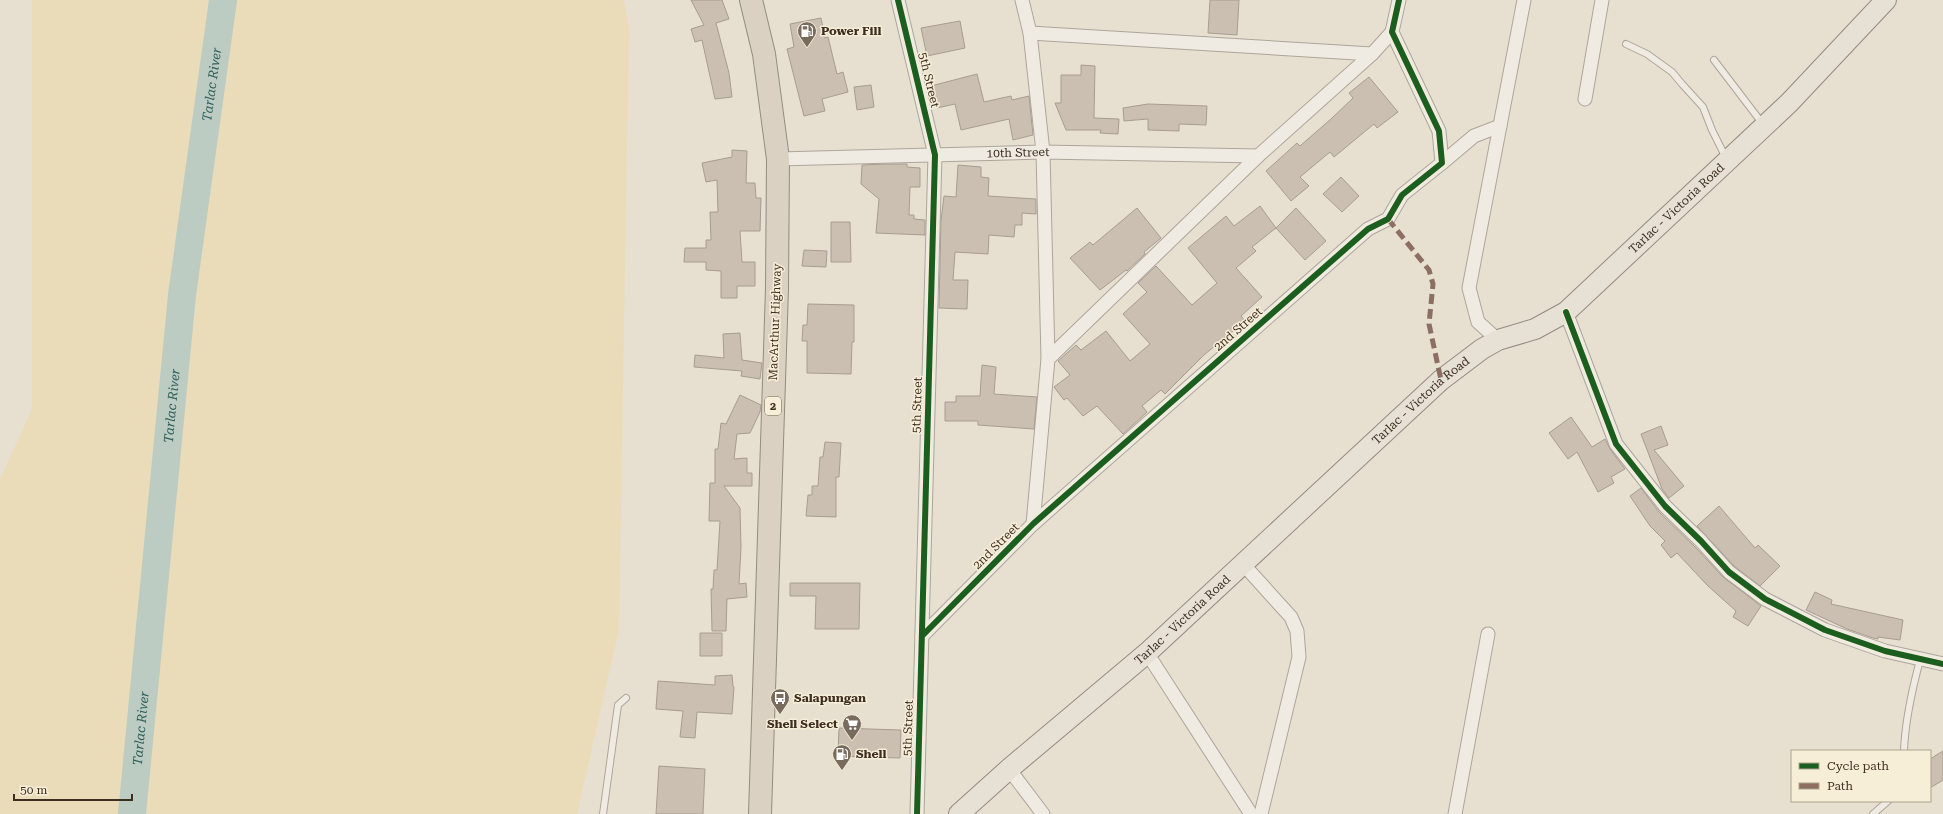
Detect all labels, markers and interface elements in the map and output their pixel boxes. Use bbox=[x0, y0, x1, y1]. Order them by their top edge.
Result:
fuel station icon: Power Fill bbox=[796, 20, 818, 48]
place label: Power Fill bbox=[821, 24, 882, 38]
water label: Tarlac River bbox=[199, 46, 224, 122]
street label: 5th Street bbox=[916, 51, 942, 110]
street label: 10th Street bbox=[986, 145, 1050, 160]
street label: Tarlac - Victoria Road bbox=[1626, 160, 1727, 256]
street label: MacArthur Highway bbox=[766, 262, 784, 381]
street label: 2nd Street bbox=[1211, 304, 1265, 354]
street label: Tarlac - Victoria Road bbox=[1369, 354, 1473, 447]
water label: Tarlac River bbox=[160, 368, 182, 444]
street label: 5th Street bbox=[909, 376, 925, 433]
road number: 2 bbox=[765, 397, 781, 415]
street label: 2nd Street bbox=[970, 520, 1022, 572]
street label: Tarlac - Victoria Road bbox=[1132, 572, 1233, 668]
bus stop icon: Salapungan bbox=[769, 687, 791, 715]
water label: Tarlac River bbox=[129, 690, 151, 766]
place label: Salapungan bbox=[794, 691, 866, 705]
street label: 5th Street bbox=[900, 699, 916, 756]
supermarket icon: Shell Select bbox=[841, 713, 863, 741]
place label: Shell Select bbox=[767, 717, 838, 731]
fuel station icon: Shell bbox=[831, 743, 853, 771]
place label: Shell bbox=[856, 747, 886, 761]
legend bbox=[1791, 750, 1931, 802]
text: Cycle path bbox=[1827, 759, 1889, 773]
scale bar bbox=[14, 776, 132, 802]
text: Path bbox=[1827, 779, 1853, 793]
text: 50 m bbox=[20, 783, 47, 797]

